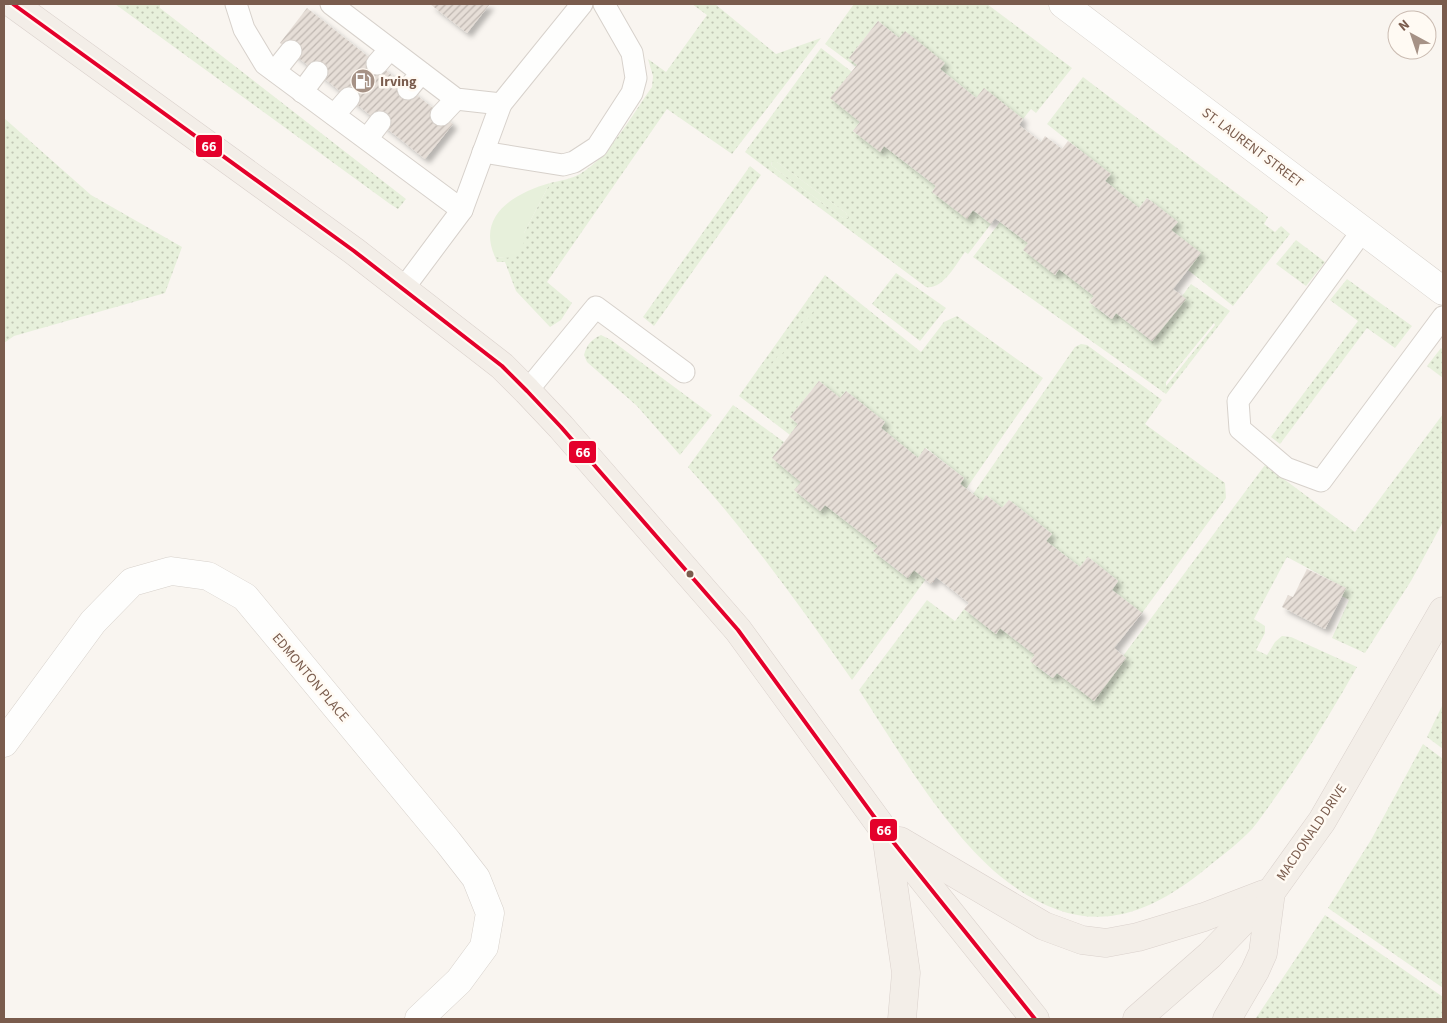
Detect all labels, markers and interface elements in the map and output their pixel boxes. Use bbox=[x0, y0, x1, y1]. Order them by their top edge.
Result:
north arrow bbox=[1387, 10, 1437, 60]
text: N bbox=[1394, 15, 1414, 36]
fuel station icon: Irving bbox=[350, 68, 376, 94]
place label: Irving bbox=[380, 72, 417, 92]
street label: ST. LAURENT STREET bbox=[1198, 103, 1308, 193]
line badge: 66 bbox=[195, 134, 223, 158]
text: 66 bbox=[202, 137, 216, 157]
line badge: 66 bbox=[568, 440, 597, 464]
text: 66 bbox=[576, 443, 590, 463]
unlabelled marker bbox=[685, 569, 695, 579]
street label: EDMONTON PLACE bbox=[267, 629, 353, 726]
street label: MACDONALD DRIVE bbox=[1272, 780, 1352, 885]
line badge: 66 bbox=[869, 818, 898, 842]
text: 66 bbox=[877, 821, 891, 841]

